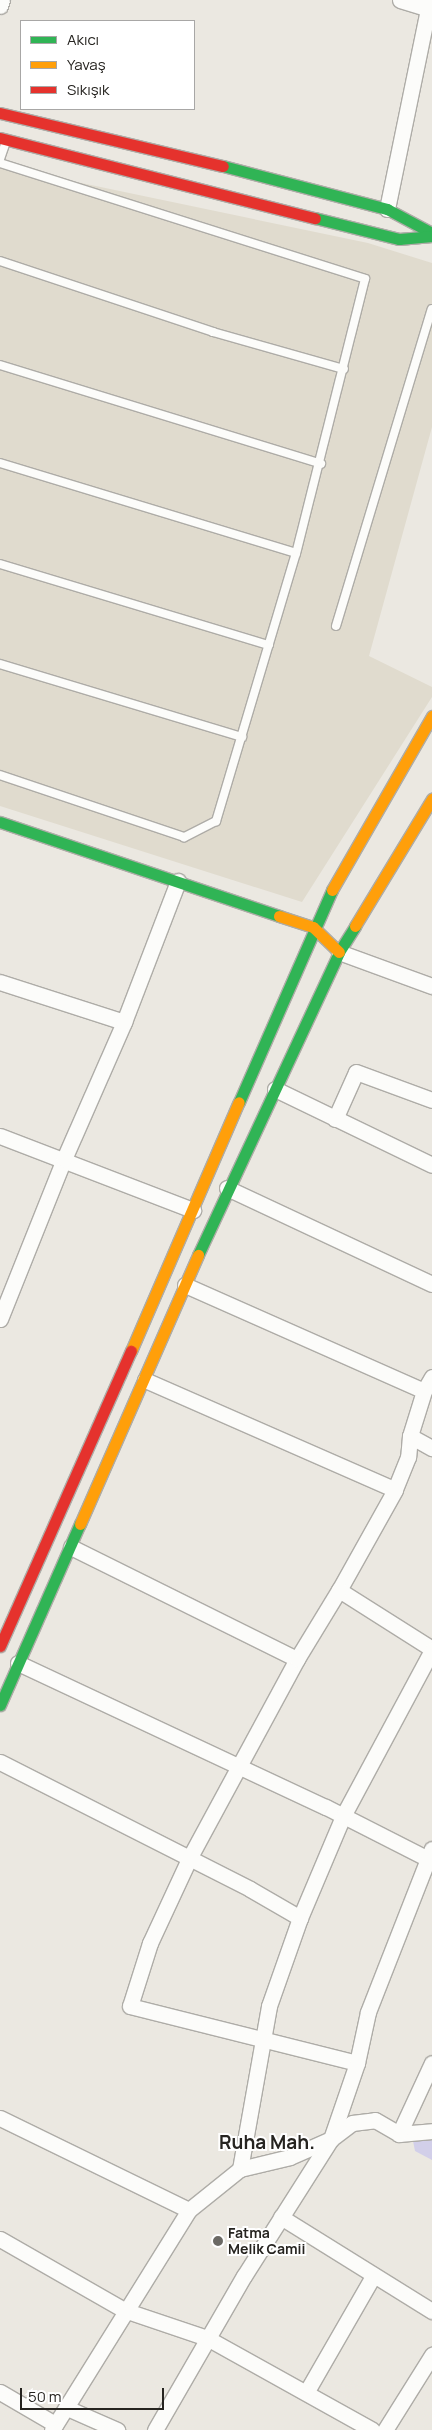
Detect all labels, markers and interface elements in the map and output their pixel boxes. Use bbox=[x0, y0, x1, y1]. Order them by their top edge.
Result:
legend bbox=[20, 20, 195, 110]
text: Akıcı bbox=[67, 29, 99, 50]
text: Yavaş bbox=[67, 54, 106, 75]
text: Sıkışık bbox=[67, 79, 110, 100]
district label: Ruha Mah. bbox=[219, 2132, 315, 2154]
place label: Fatma Melik Camii bbox=[228, 2225, 305, 2258]
marker: Fatma Melik Camii bbox=[212, 2235, 224, 2247]
scale bar bbox=[22, 2378, 166, 2410]
text: 50 m bbox=[28, 2386, 62, 2407]

